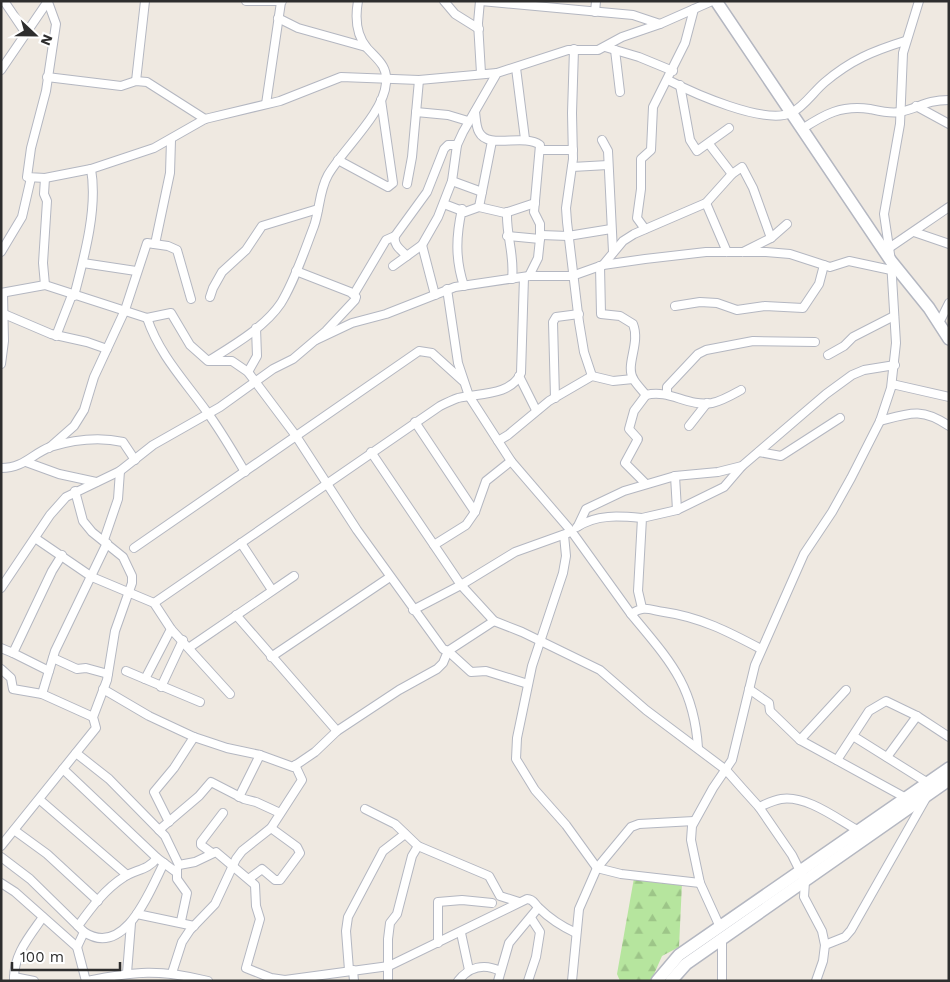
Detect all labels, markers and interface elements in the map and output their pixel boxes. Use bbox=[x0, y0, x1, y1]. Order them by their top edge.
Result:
north arrow bbox=[10, 10, 60, 60]
text: N bbox=[38, 32, 56, 48]
scale bar bbox=[12, 940, 120, 972]
text: 100 m bbox=[20, 948, 64, 966]

